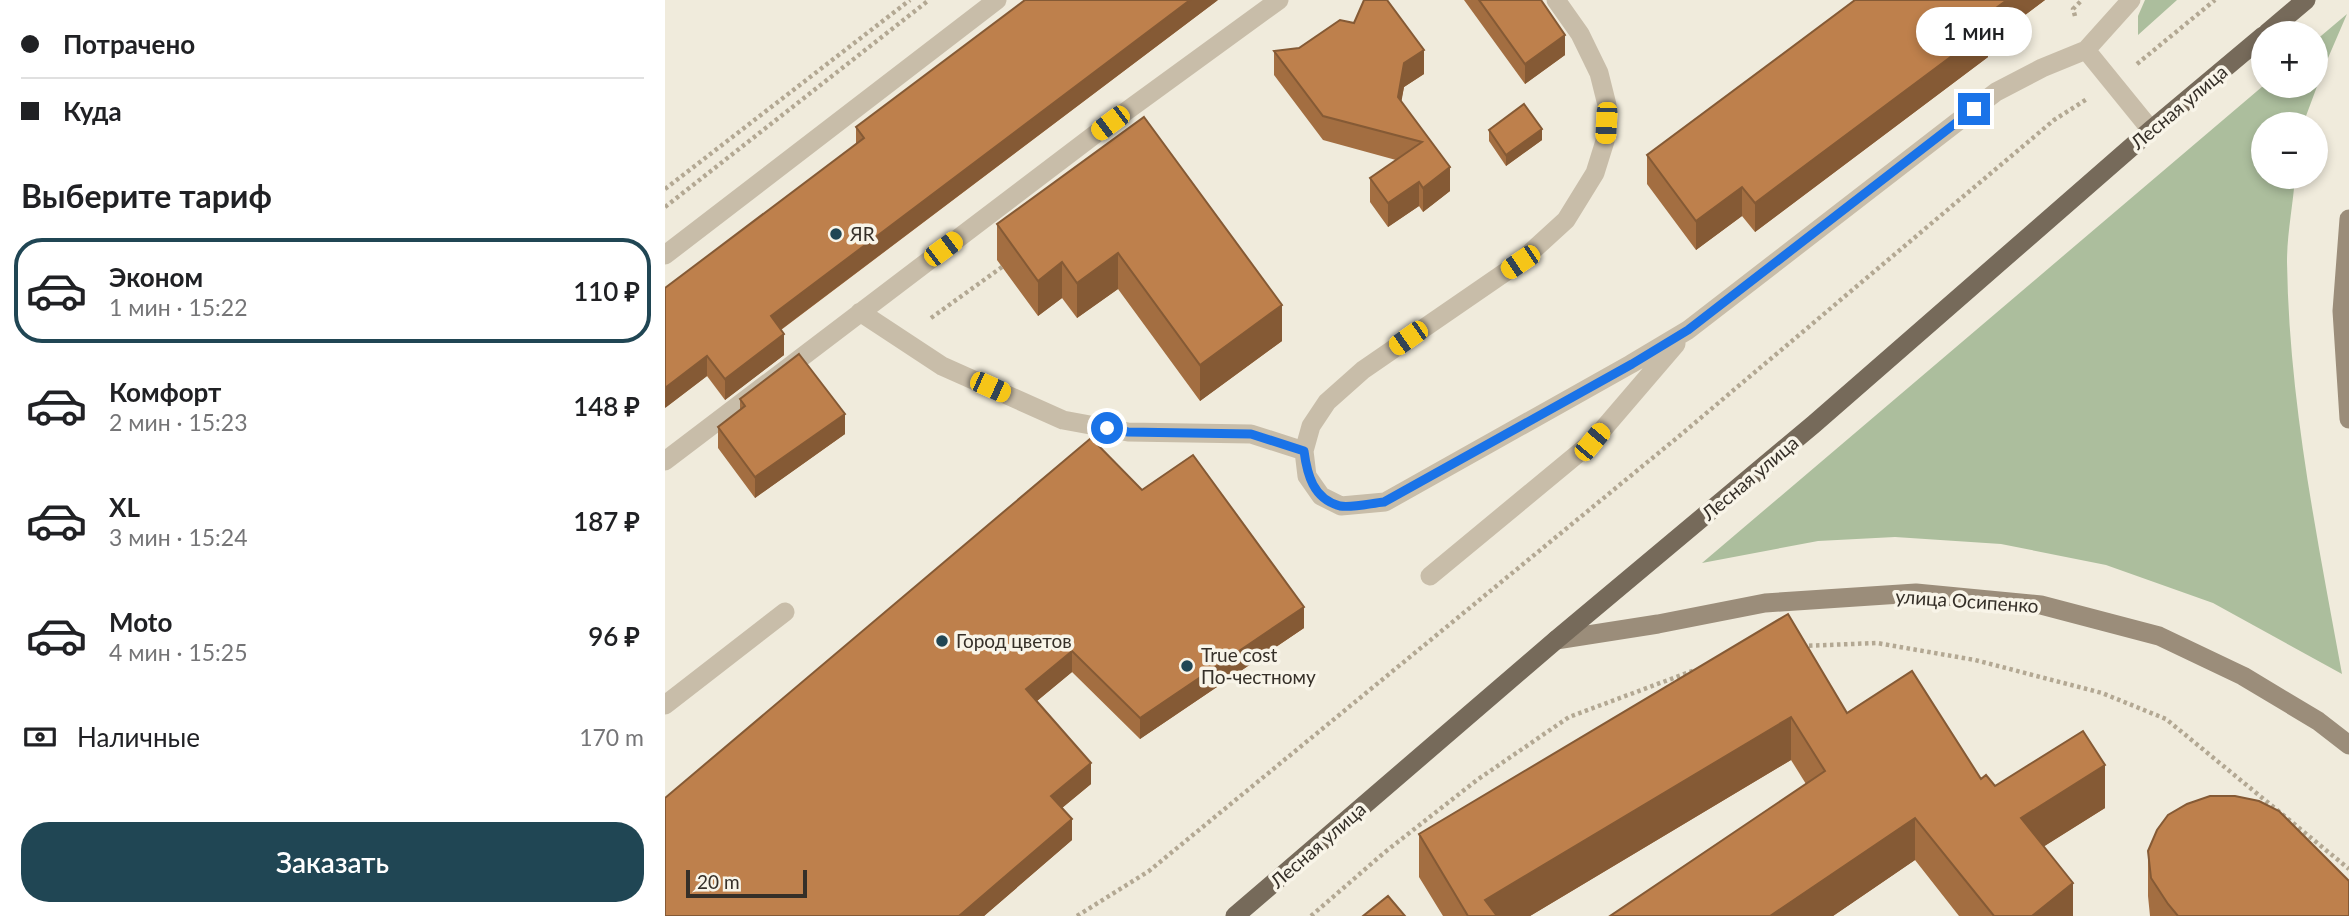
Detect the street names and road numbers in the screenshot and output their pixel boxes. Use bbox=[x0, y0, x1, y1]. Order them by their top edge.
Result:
street label: Лесная улица bbox=[2125, 60, 2232, 154]
street label: Лесная улица bbox=[1696, 431, 1803, 525]
street label: улица Осипенко bbox=[1895, 584, 2039, 617]
street label: Лесная улица bbox=[1265, 797, 1370, 893]

